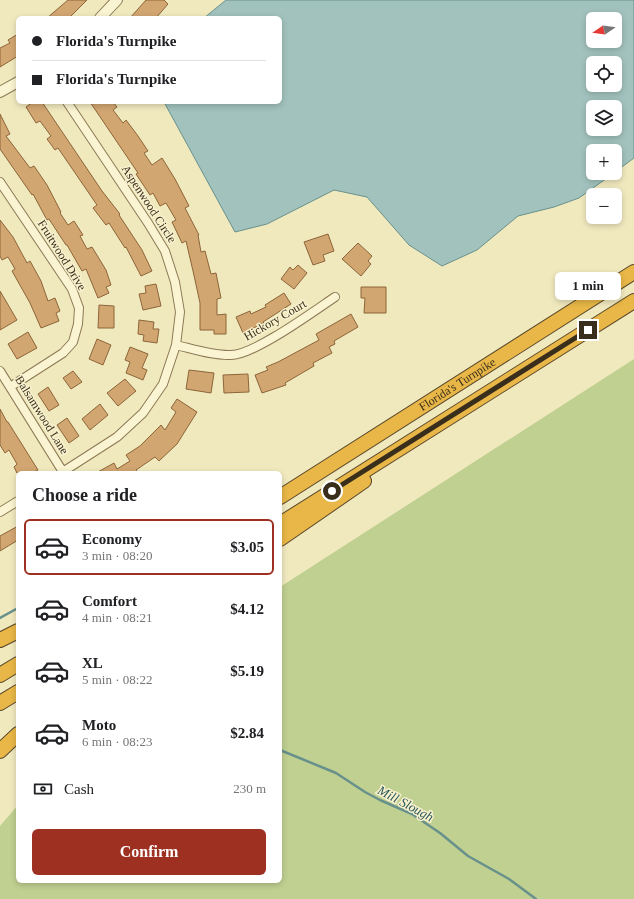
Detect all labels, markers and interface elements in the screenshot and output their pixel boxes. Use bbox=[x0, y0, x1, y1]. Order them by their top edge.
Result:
north arrow bbox=[586, 12, 622, 48]
map controls bbox=[586, 12, 622, 224]
text: Florida's Turnpike bbox=[56, 33, 176, 49]
button: locate bbox=[586, 56, 622, 92]
text: Florida's Turnpike bbox=[56, 71, 176, 87]
button: layers bbox=[586, 100, 622, 136]
button: + bbox=[586, 144, 622, 180]
street label: Aspenwood Circle bbox=[119, 163, 179, 245]
button: − bbox=[586, 188, 622, 224]
street label: Fruitwood Drive bbox=[35, 217, 89, 293]
callout: 1 min bbox=[555, 272, 621, 300]
text: 1 min bbox=[572, 278, 604, 293]
street label: Hickory Court bbox=[241, 296, 309, 343]
route end bbox=[579, 321, 597, 339]
street label: Florida's Turnpike bbox=[416, 355, 498, 414]
street label: Balsamwood Lane bbox=[12, 373, 72, 457]
route start bbox=[323, 482, 341, 500]
text: Choose a ride bbox=[32, 485, 137, 505]
icon: car bbox=[34, 529, 70, 565]
text: Economy bbox=[82, 531, 142, 547]
text: $3.05 bbox=[230, 539, 264, 555]
text: 3 min · 08:20 bbox=[82, 548, 152, 563]
icon: car bbox=[34, 591, 70, 627]
text: Comfort bbox=[82, 593, 137, 609]
text: $4.12 bbox=[230, 601, 264, 617]
text: 4 min · 08:21 bbox=[82, 610, 152, 625]
icon: car bbox=[34, 653, 70, 689]
text: XL bbox=[82, 655, 103, 671]
text: $5.19 bbox=[230, 663, 264, 679]
text: 5 min · 08:22 bbox=[82, 672, 152, 687]
icon: car bbox=[34, 715, 70, 751]
text: Moto bbox=[82, 717, 116, 733]
text: $2.84 bbox=[230, 725, 264, 741]
text: 6 min · 08:23 bbox=[82, 734, 152, 749]
icon: cash bbox=[32, 778, 54, 800]
text: Cash bbox=[64, 781, 94, 797]
text: 230 m bbox=[233, 781, 266, 796]
water label: Mill Slough bbox=[374, 782, 436, 824]
button: Confirm bbox=[32, 829, 266, 875]

